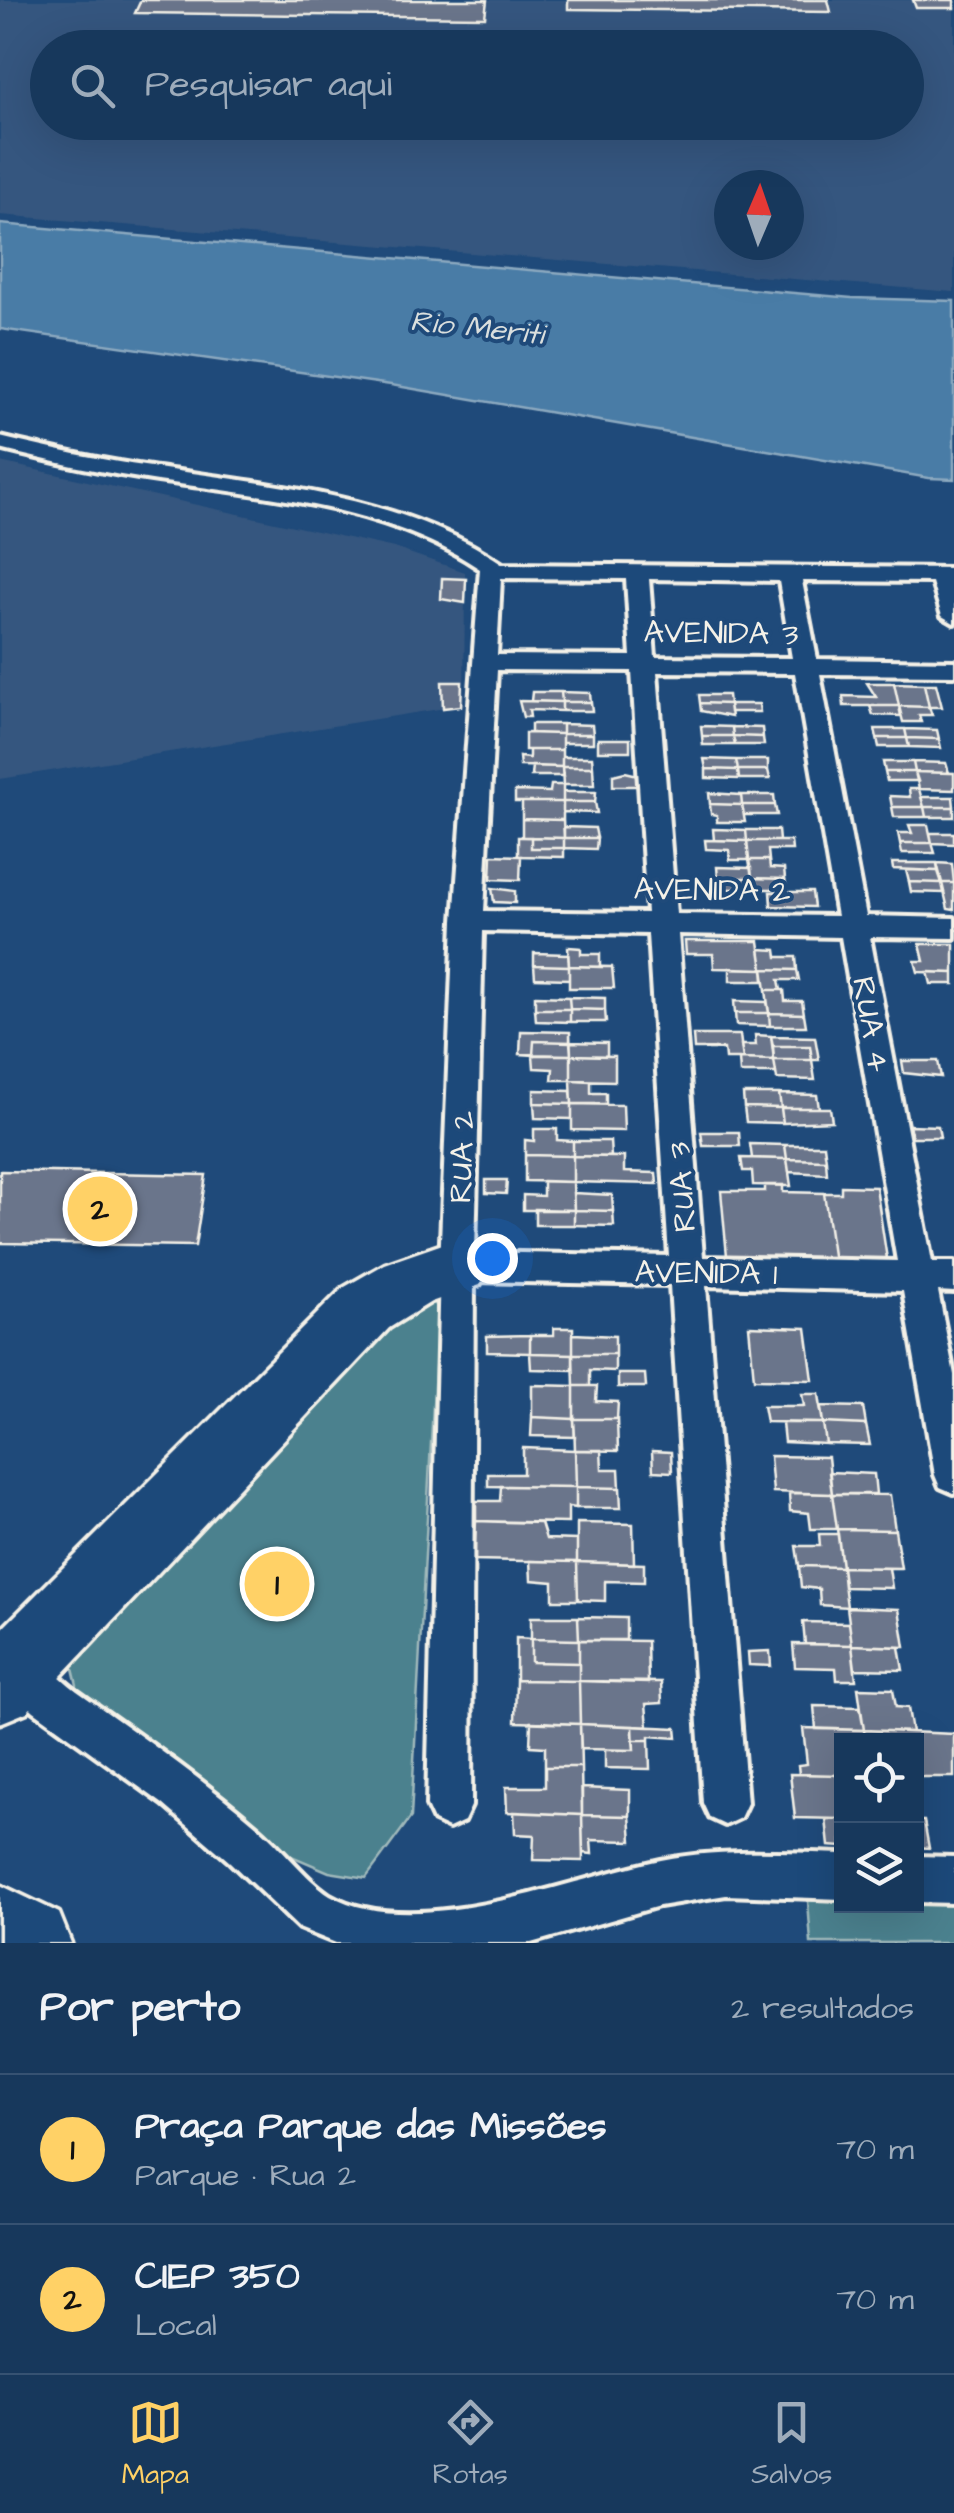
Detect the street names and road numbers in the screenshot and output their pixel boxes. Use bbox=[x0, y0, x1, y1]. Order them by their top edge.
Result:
street label: AVENIDA 3 bbox=[643, 610, 799, 657]
street label: AVENIDA 2 bbox=[633, 867, 791, 914]
street label: RUA 4 bbox=[840, 973, 901, 1076]
street label: RUA 2 bbox=[438, 1110, 487, 1204]
street label: RUA 3 bbox=[657, 1140, 708, 1234]
street label: AVENIDA 1 bbox=[634, 1250, 778, 1297]

